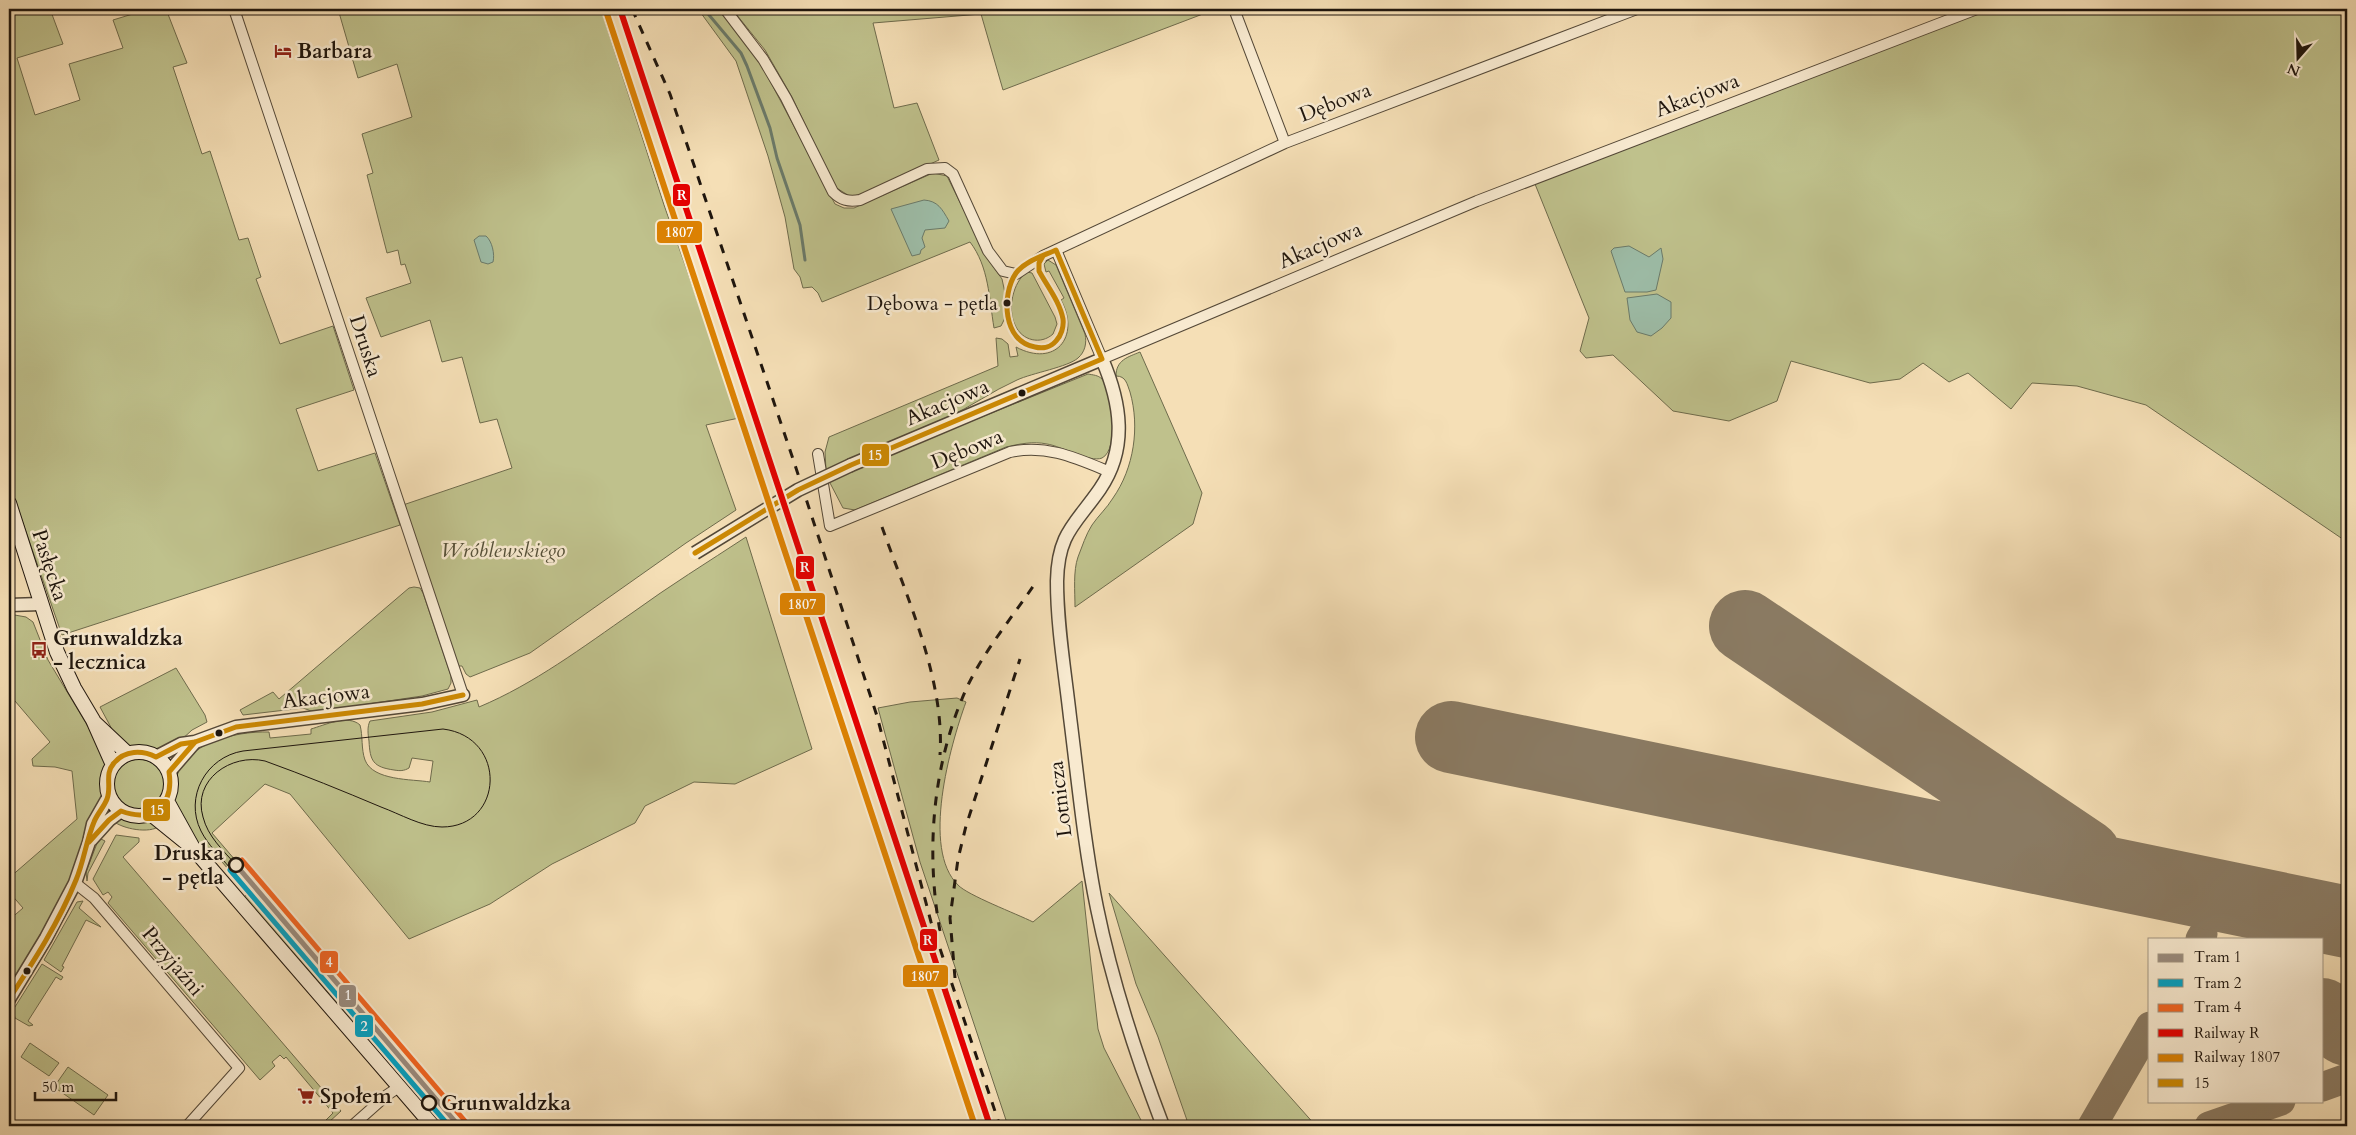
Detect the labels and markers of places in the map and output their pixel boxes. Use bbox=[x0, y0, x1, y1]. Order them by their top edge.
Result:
place label: Barbara bbox=[297, 37, 373, 66]
hotel icon: Barbara bbox=[273, 41, 293, 61]
place label: Dębowa - pętla bbox=[867, 290, 998, 317]
marker: Dębowa - pętla bbox=[1002, 298, 1012, 308]
unlabelled marker bbox=[1017, 388, 1027, 398]
place label: Grunwaldzka - lecznica bbox=[53, 624, 183, 677]
bus stop icon: Grunwaldzka - lecznica bbox=[29, 640, 49, 660]
unlabelled marker bbox=[214, 728, 224, 738]
place label: Druska - pętla bbox=[154, 839, 225, 892]
marker: Druska - pętla bbox=[228, 857, 244, 873]
unlabelled marker bbox=[22, 966, 32, 976]
place label: Społem bbox=[320, 1082, 392, 1111]
supermarket icon: Społem bbox=[296, 1086, 316, 1106]
place label: Grunwaldzka bbox=[441, 1089, 571, 1118]
marker: Grunwaldzka bbox=[421, 1095, 437, 1111]

